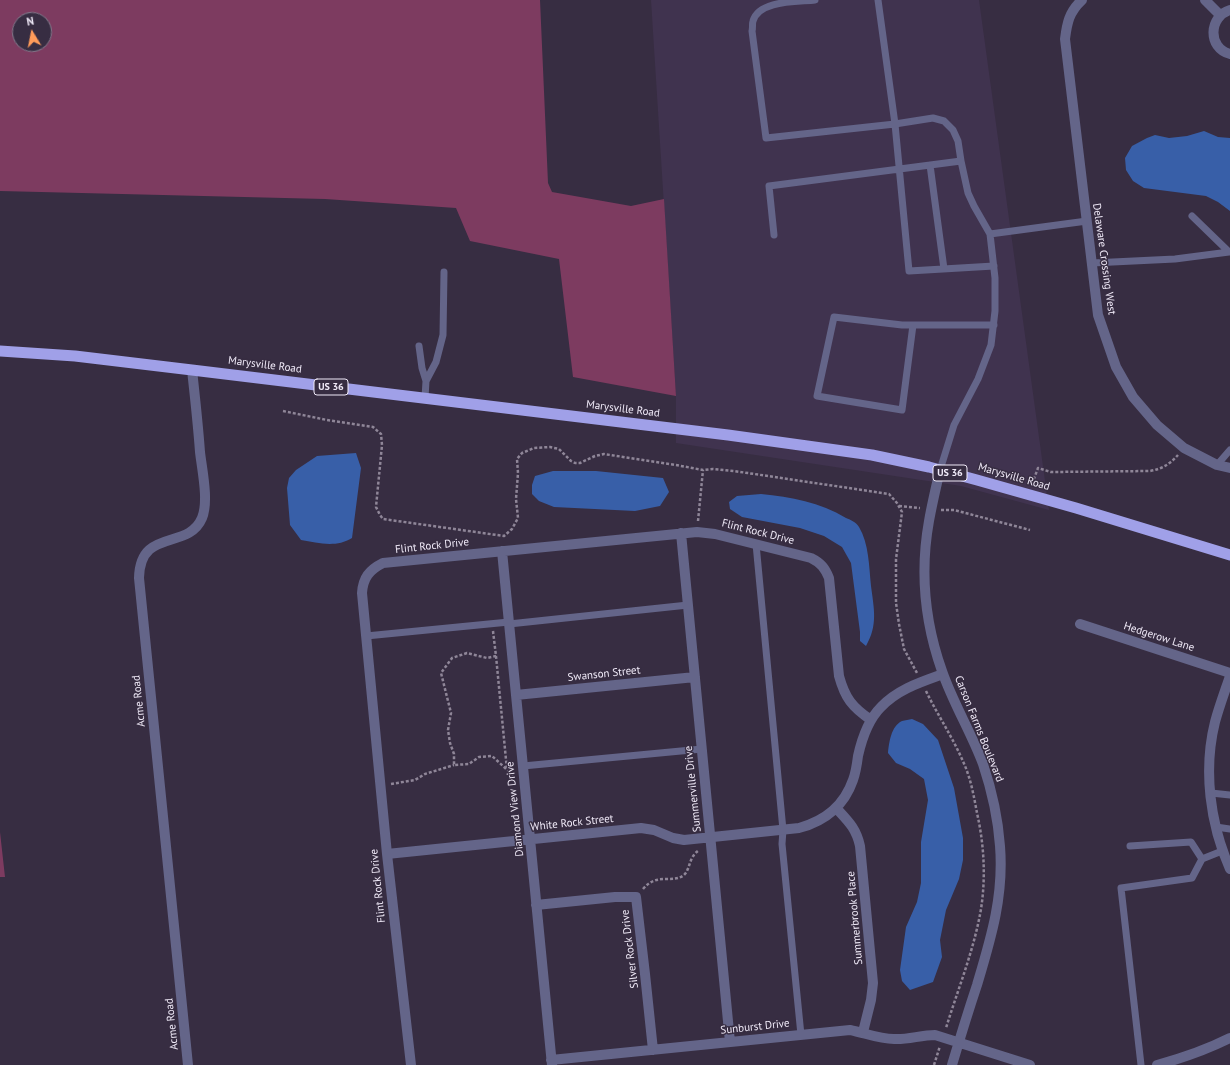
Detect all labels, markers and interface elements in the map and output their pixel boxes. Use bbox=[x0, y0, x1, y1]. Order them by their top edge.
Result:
north arrow bbox=[12, 12, 52, 52]
text: N bbox=[25, 14, 35, 29]
street label: Delaware Crossing West bbox=[1090, 202, 1118, 316]
street label: Marysville Road bbox=[227, 354, 303, 376]
road number: US 36 bbox=[314, 379, 348, 395]
street label: Marysville Road bbox=[585, 398, 661, 420]
street label: Marysville Road bbox=[977, 460, 1051, 494]
road number: US 36 bbox=[933, 465, 967, 481]
street label: Flint Rock Drive bbox=[720, 517, 796, 547]
street label: Flint Rock Drive bbox=[394, 536, 470, 556]
street label: Hedgerow Lane bbox=[1122, 619, 1196, 655]
street label: Swanson Street bbox=[567, 664, 641, 684]
street label: Acme Road bbox=[130, 674, 148, 728]
street label: Carson Farms Boulevard bbox=[952, 674, 1006, 784]
street label: Summerville Drive bbox=[682, 745, 704, 833]
street label: Diamond View Drive bbox=[503, 761, 527, 857]
street label: White Rock Street bbox=[530, 812, 614, 834]
street label: Flint Rock Drive bbox=[368, 848, 388, 924]
street label: Summerbrook Place bbox=[844, 871, 866, 965]
street label: Silver Rock Drive bbox=[619, 909, 641, 989]
street label: Acme Road bbox=[163, 997, 181, 1051]
street label: Sunburst Drive bbox=[720, 1017, 790, 1037]

